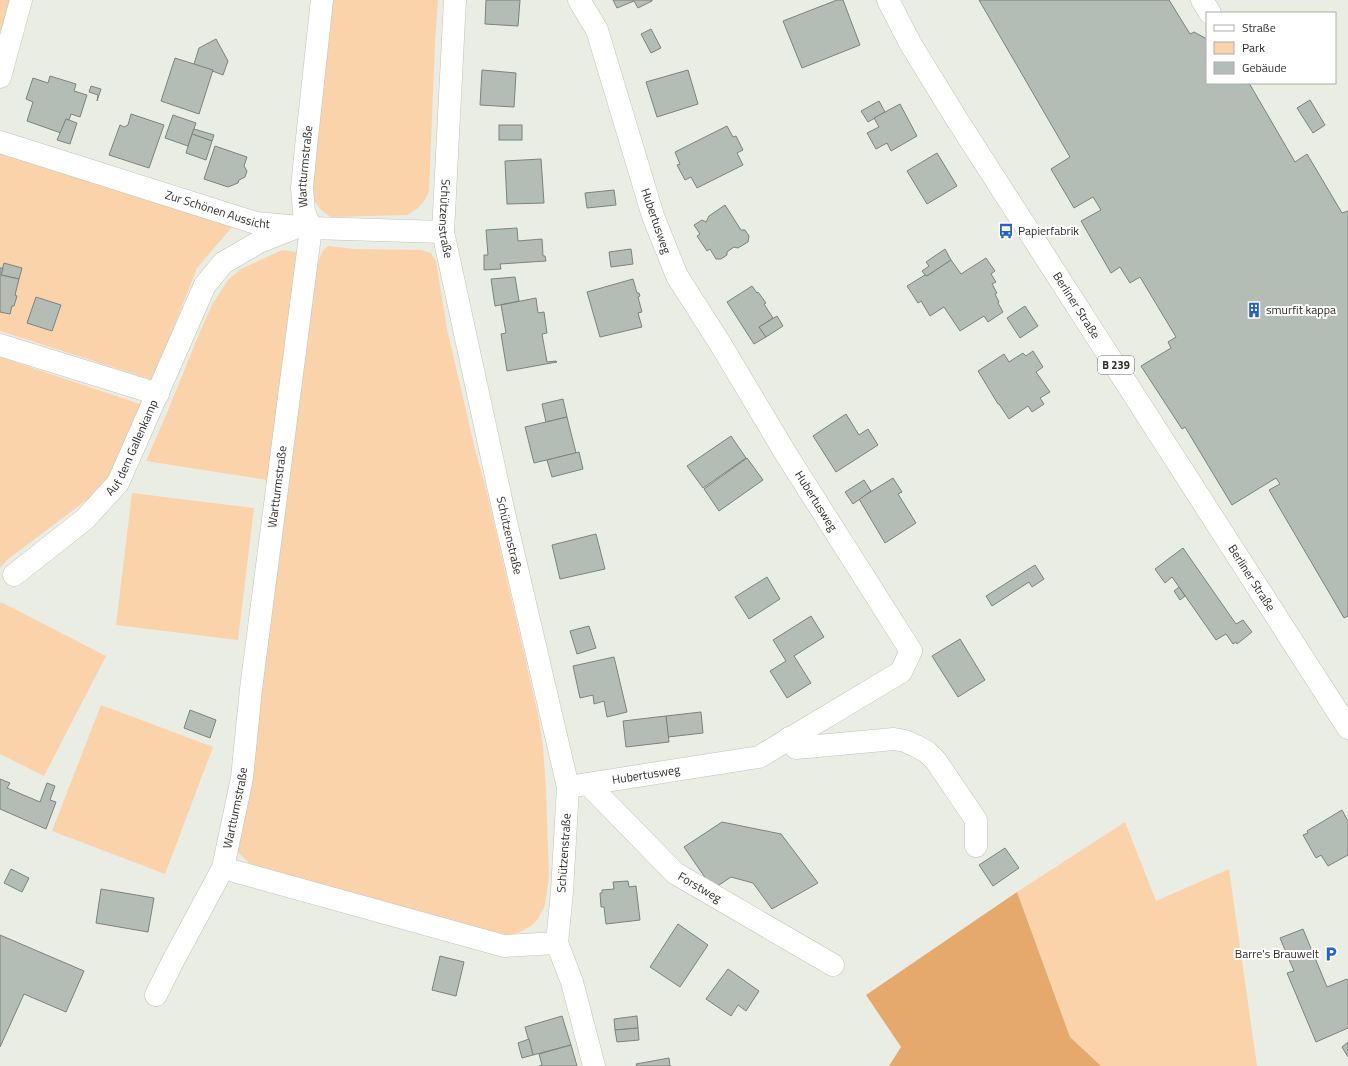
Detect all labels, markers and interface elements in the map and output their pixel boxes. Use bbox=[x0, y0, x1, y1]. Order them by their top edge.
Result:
legend bbox=[1206, 12, 1336, 84]
text: Straße bbox=[1242, 18, 1276, 37]
text: Park bbox=[1242, 38, 1265, 57]
text: Gebäude bbox=[1242, 58, 1287, 77]
street label: Wartturmstraße bbox=[292, 124, 317, 209]
street label: Schützenstraße bbox=[434, 178, 458, 260]
street label: Zur Schönen Aussicht bbox=[163, 185, 272, 233]
street label: Hubertusweg bbox=[636, 185, 677, 256]
place label: Papierfabrik bbox=[1018, 221, 1079, 240]
bus stop icon: Papierfabrik bbox=[997, 222, 1015, 240]
street label: Berliner Straße bbox=[1048, 268, 1105, 342]
place label: smurfit kappa bbox=[1266, 300, 1336, 319]
building icon: smurfit kappa bbox=[1245, 301, 1263, 319]
road number: B 239 bbox=[1098, 356, 1134, 374]
street label: Auf dem Gallenkamp bbox=[101, 396, 163, 500]
street label: Wartturmstraße bbox=[262, 445, 292, 529]
street label: Hubertusweg bbox=[790, 467, 843, 535]
street label: Schützenstraße bbox=[492, 495, 528, 576]
street label: Berliner Straße bbox=[1223, 541, 1281, 615]
street label: Hubertusweg bbox=[611, 760, 681, 789]
street label: Wartturmstraße bbox=[217, 766, 252, 850]
street label: Schützenstraße bbox=[551, 813, 576, 893]
street label: Forstweg bbox=[675, 867, 725, 907]
place label: Barre's Brauwelt bbox=[1235, 944, 1320, 963]
parking icon: Barre's Brauwelt bbox=[1322, 945, 1340, 963]

